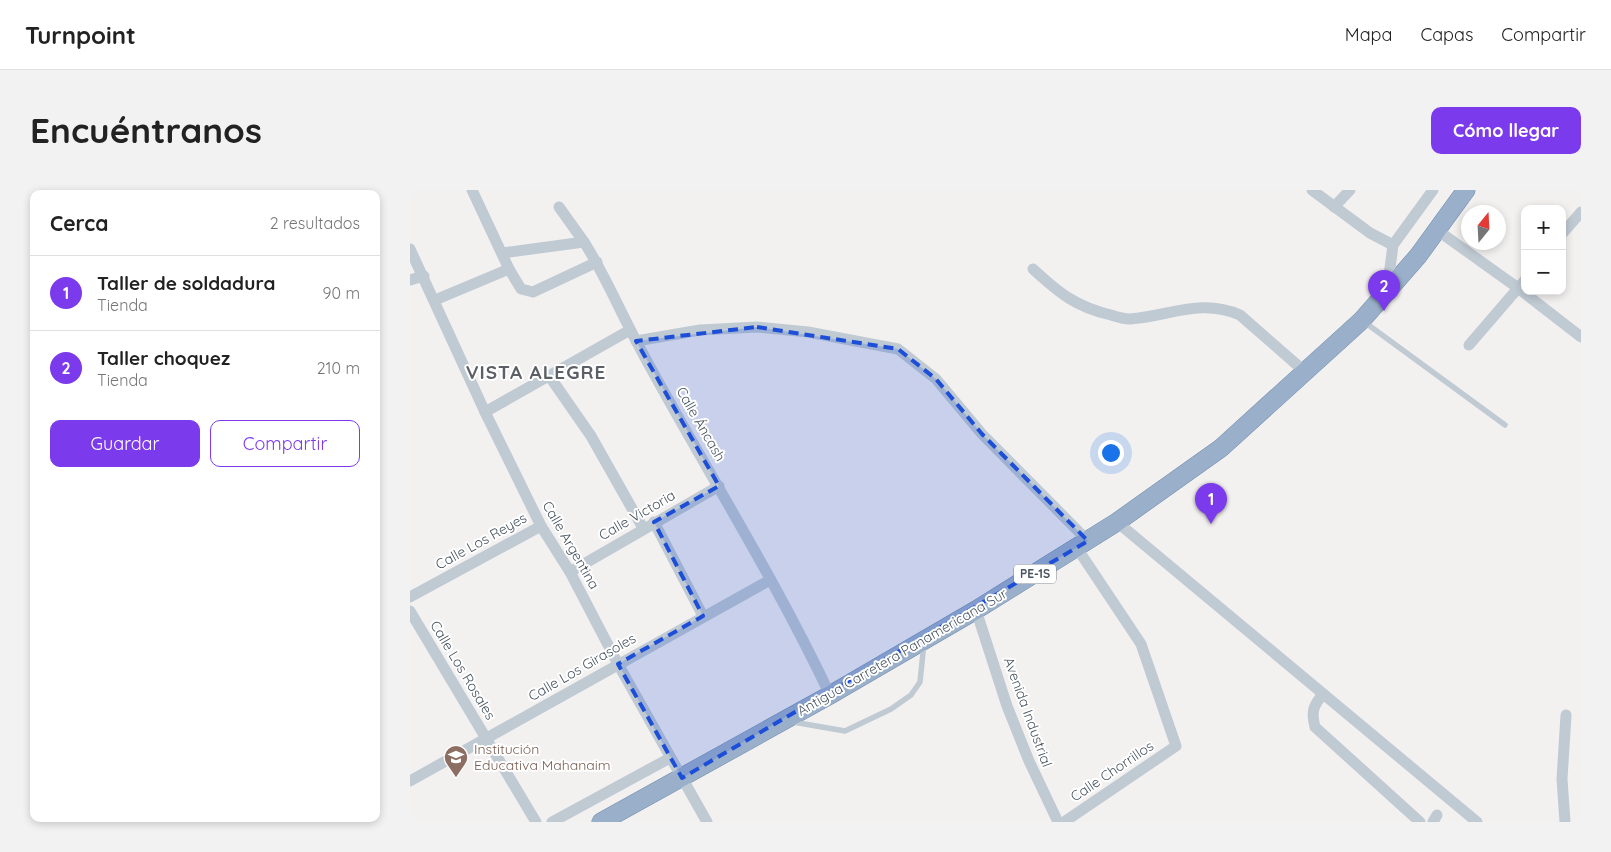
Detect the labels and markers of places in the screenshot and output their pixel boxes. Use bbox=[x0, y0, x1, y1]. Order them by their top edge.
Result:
pin: 2 bbox=[1368, 270, 1400, 311]
pin: 1 bbox=[1195, 483, 1227, 524]
place label: Institución Educativa Mahanaim bbox=[474, 740, 611, 774]
school or university icon: Institución Educativa Mahanaim bbox=[443, 744, 469, 778]

